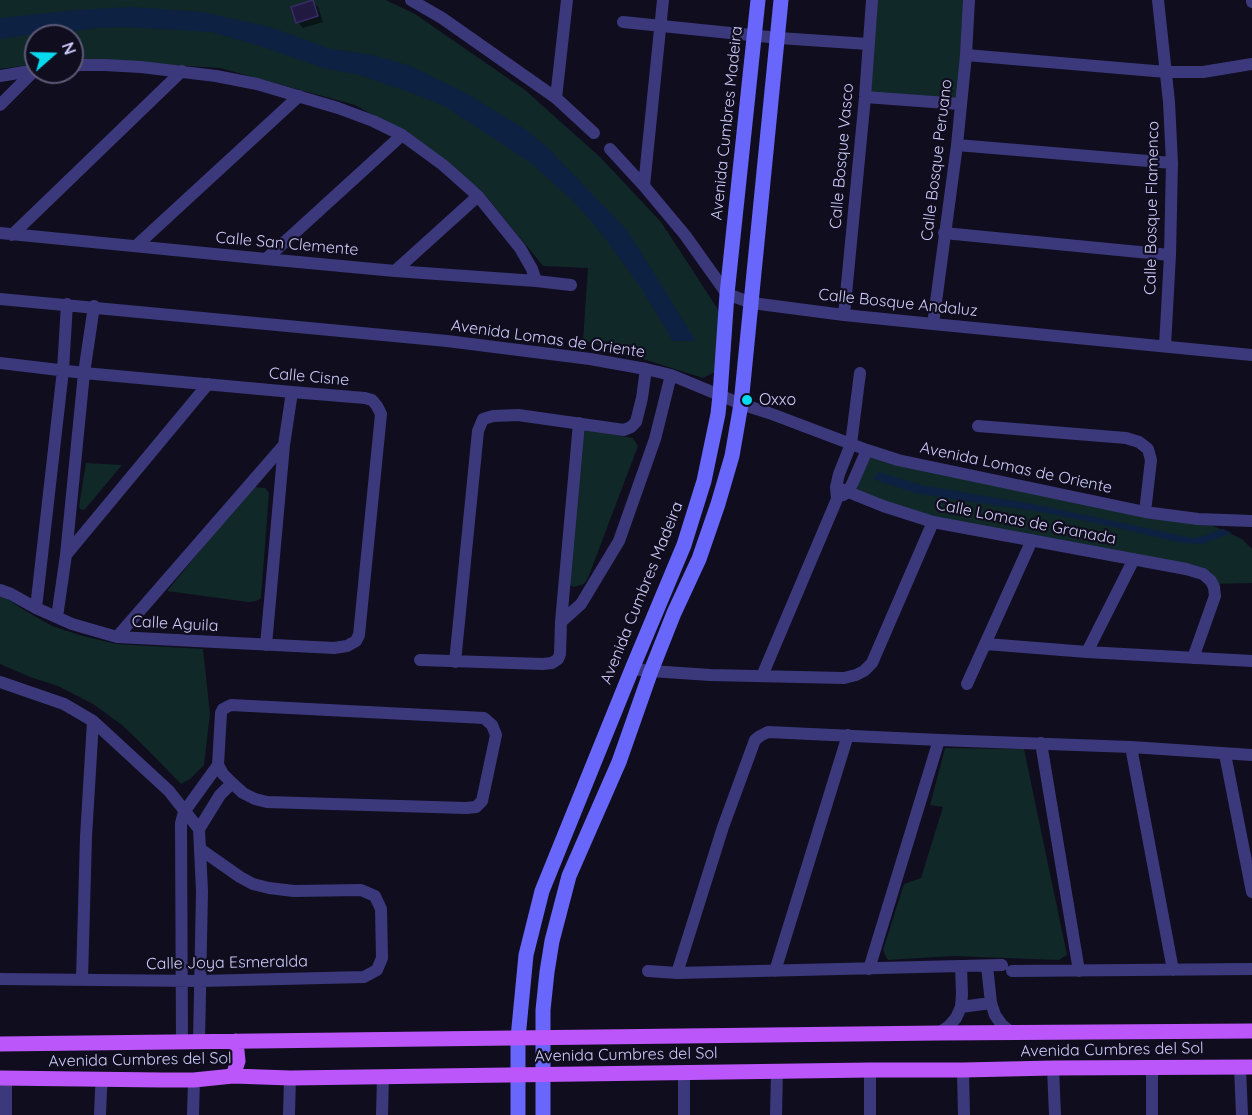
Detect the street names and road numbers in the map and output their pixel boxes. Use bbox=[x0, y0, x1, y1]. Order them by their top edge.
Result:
street label: Avenida Cumbres Madeira bbox=[707, 25, 747, 221]
street label: Calle Bosque Peruano bbox=[918, 78, 956, 242]
street label: Calle Bosque Vasco bbox=[826, 82, 858, 230]
street label: Calle Bosque Flamenco bbox=[1141, 121, 1163, 295]
street label: Calle San Clemente bbox=[215, 228, 359, 260]
street label: Calle Bosque Andaluz bbox=[817, 285, 979, 321]
street label: Avenida Lomas de Oriente bbox=[450, 316, 646, 362]
street label: Calle Cisne bbox=[268, 364, 350, 390]
street label: Avenida Lomas de Oriente bbox=[918, 438, 1114, 498]
street label: Calle Lomas de Granada bbox=[934, 495, 1118, 549]
street label: Avenida Cumbres Madeira bbox=[597, 499, 687, 687]
street label: Calle Aguila bbox=[131, 612, 219, 636]
street label: Calle Joya Esmeralda bbox=[146, 952, 308, 974]
street label: Avenida Cumbres del Sol bbox=[1020, 1039, 1204, 1061]
street label: Avenida Cumbres del Sol bbox=[534, 1044, 718, 1066]
street label: Avenida Cumbres del Sol bbox=[48, 1049, 232, 1071]

